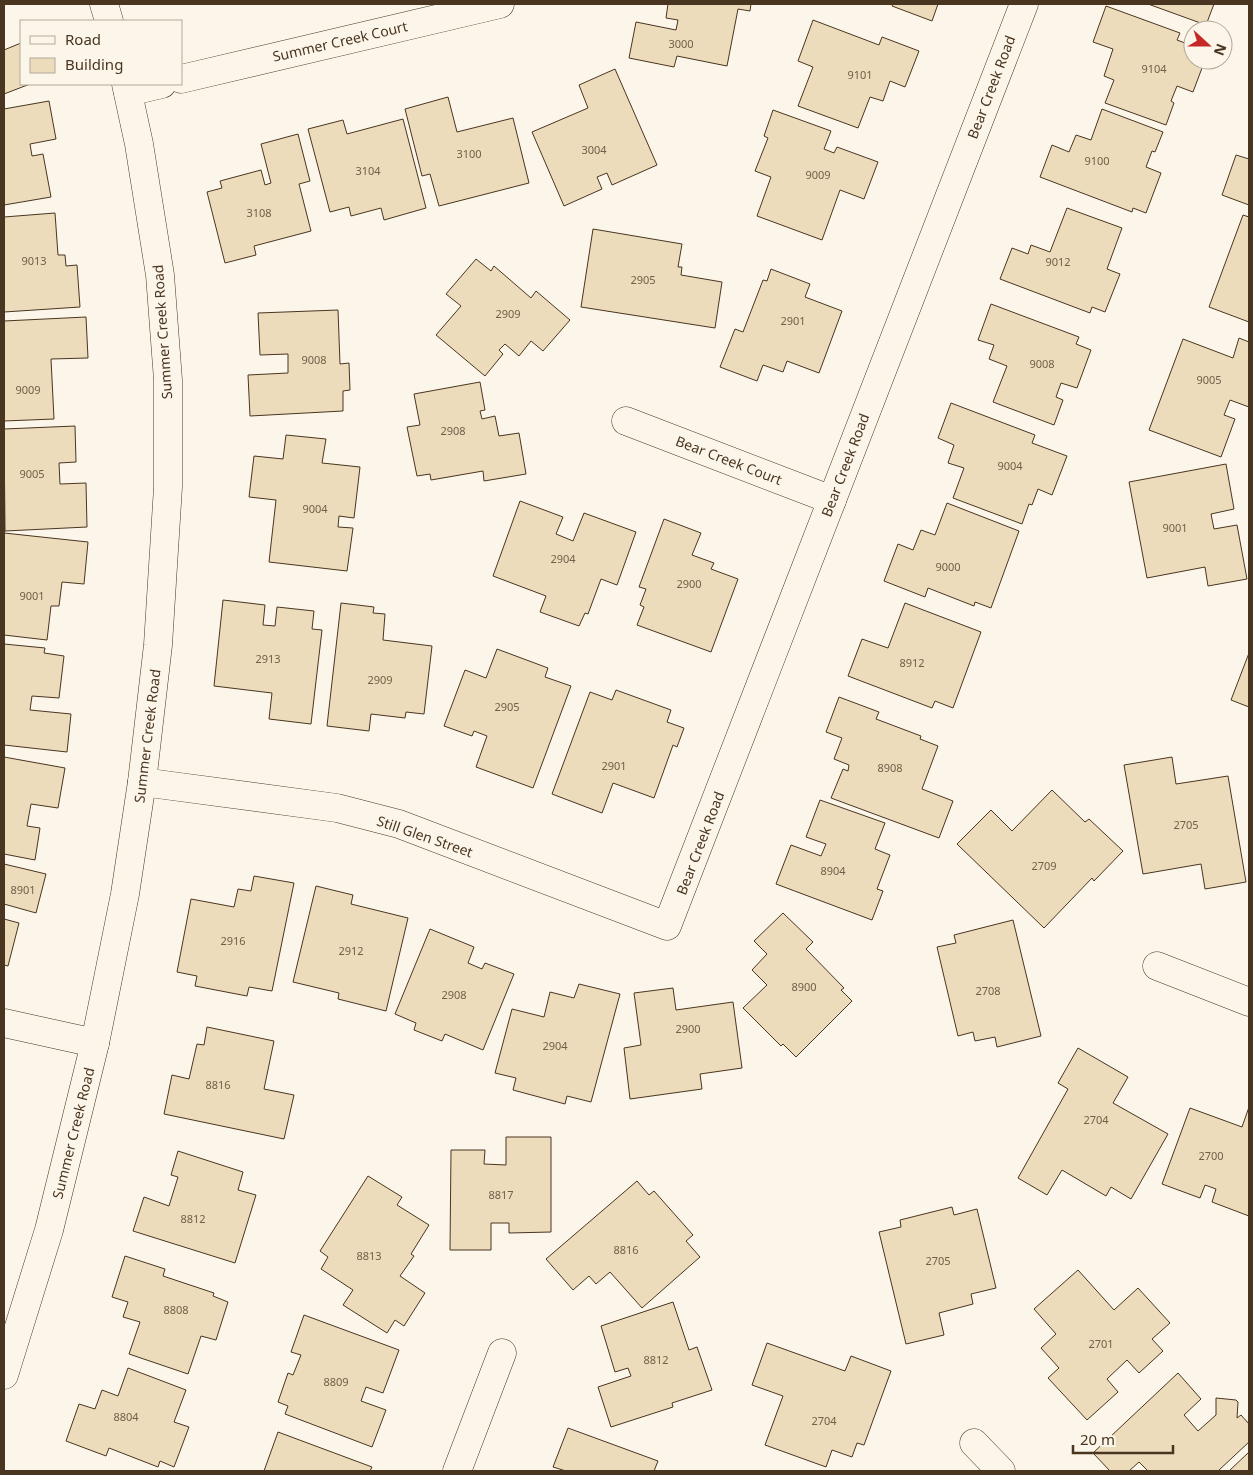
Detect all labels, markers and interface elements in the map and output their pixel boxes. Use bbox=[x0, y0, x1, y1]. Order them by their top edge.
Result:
street label: Summer Creek Court bbox=[271, 16, 409, 66]
legend bbox=[20, 20, 182, 85]
north arrow bbox=[1183, 20, 1233, 70]
text: Road bbox=[65, 29, 101, 49]
street label: Bear Creek Road bbox=[963, 33, 1019, 141]
house number: 3000 bbox=[668, 36, 694, 51]
text: N bbox=[1210, 41, 1232, 59]
text: Building bbox=[65, 54, 123, 74]
house number: 9104 bbox=[1141, 61, 1167, 76]
house number: 9101 bbox=[847, 67, 873, 82]
house number: 3004 bbox=[581, 142, 607, 157]
house number: 3100 bbox=[456, 146, 482, 161]
house number: 9100 bbox=[1084, 153, 1110, 168]
house number: 3104 bbox=[355, 163, 381, 178]
house number: 9009 bbox=[805, 167, 831, 182]
house number: 3108 bbox=[246, 205, 272, 220]
house number: 9013 bbox=[21, 253, 47, 268]
house number: 9012 bbox=[1045, 254, 1071, 269]
street label: Summer Creek Road bbox=[148, 264, 176, 400]
house number: 2905 bbox=[630, 272, 656, 287]
house number: 2909 bbox=[495, 306, 521, 321]
house number: 2901 bbox=[780, 313, 806, 328]
house number: 9008 bbox=[301, 352, 327, 367]
house number: 9008 bbox=[1029, 356, 1055, 371]
house number: 9005 bbox=[1196, 372, 1222, 387]
house number: 9009 bbox=[15, 382, 41, 397]
street label: Bear Creek Road bbox=[817, 411, 873, 519]
house number: 2908 bbox=[440, 423, 466, 438]
street label: Bear Creek Court bbox=[673, 431, 785, 489]
house number: 9004 bbox=[997, 458, 1023, 473]
house number: 9005 bbox=[19, 466, 45, 481]
house number: 9004 bbox=[302, 501, 328, 516]
house number: 9001 bbox=[1162, 520, 1188, 535]
house number: 2904 bbox=[550, 551, 576, 566]
house number: 9000 bbox=[935, 559, 961, 574]
house number: 2900 bbox=[676, 576, 702, 591]
house number: 9001 bbox=[19, 588, 45, 603]
house number: 2913 bbox=[255, 651, 281, 666]
house number: 8912 bbox=[899, 655, 925, 670]
street label: Summer Creek Road bbox=[129, 668, 165, 804]
house number: 2909 bbox=[367, 672, 393, 687]
house number: 2905 bbox=[494, 699, 520, 714]
house number: 2901 bbox=[601, 758, 627, 773]
house number: 8908 bbox=[877, 760, 903, 775]
street label: Bear Creek Road bbox=[672, 789, 728, 897]
street label: Still Glen Street bbox=[374, 811, 476, 861]
house number: 2705 bbox=[1173, 817, 1199, 832]
house number: 2709 bbox=[1031, 858, 1057, 873]
house number: 8904 bbox=[820, 863, 846, 878]
house number: 8901 bbox=[10, 882, 36, 897]
house number: 2916 bbox=[220, 933, 246, 948]
house number: 2912 bbox=[338, 943, 364, 958]
house number: 8900 bbox=[791, 979, 817, 994]
house number: 2708 bbox=[975, 983, 1001, 998]
house number: 2908 bbox=[441, 987, 467, 1002]
house number: 2900 bbox=[675, 1021, 701, 1036]
house number: 2904 bbox=[542, 1038, 568, 1053]
street label: Summer Creek Road bbox=[47, 1065, 99, 1201]
house number: 8816 bbox=[205, 1077, 231, 1092]
house number: 2704 bbox=[1083, 1112, 1109, 1127]
house number: 2700 bbox=[1198, 1148, 1224, 1163]
house number: 8817 bbox=[488, 1187, 514, 1202]
house number: 8812 bbox=[180, 1211, 206, 1226]
house number: 8816 bbox=[613, 1242, 639, 1257]
house number: 8813 bbox=[356, 1248, 382, 1263]
house number: 2705 bbox=[925, 1253, 951, 1268]
house number: 8808 bbox=[163, 1302, 189, 1317]
house number: 2701 bbox=[1088, 1336, 1114, 1351]
house number: 8812 bbox=[643, 1352, 669, 1367]
house number: 8809 bbox=[323, 1374, 349, 1389]
house number: 8804 bbox=[113, 1409, 139, 1424]
house number: 2704 bbox=[811, 1413, 837, 1428]
scale bar bbox=[1073, 1422, 1173, 1454]
text: 20 m bbox=[1080, 1429, 1115, 1449]

